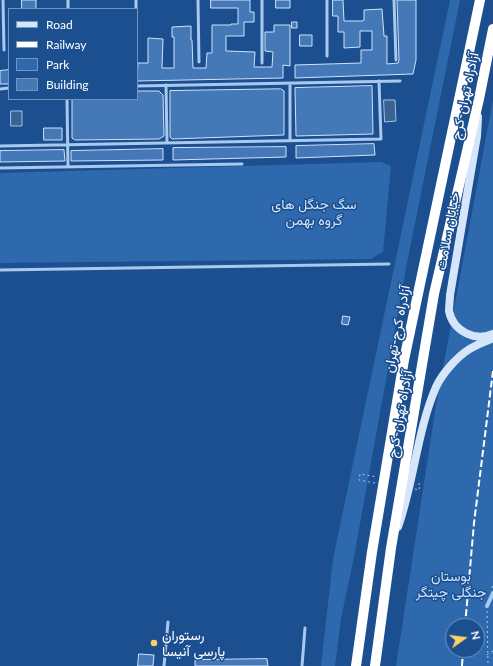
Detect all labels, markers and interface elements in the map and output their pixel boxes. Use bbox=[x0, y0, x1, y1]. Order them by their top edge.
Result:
legend bbox=[8, 8, 138, 100]
text: Road bbox=[46, 17, 73, 32]
text: Railway bbox=[46, 37, 86, 52]
street label: آزادراه تهران-کرج bbox=[448, 51, 482, 141]
text: Park bbox=[46, 57, 69, 72]
text: Building bbox=[46, 77, 89, 92]
street label: خیابان سلامت bbox=[433, 191, 463, 271]
park label: سگ جنگل های گروه بهمن bbox=[271, 196, 357, 228]
street label: آزادراه کرج-تهران bbox=[380, 284, 414, 374]
street label: آزادراه تهران-کرج bbox=[384, 369, 416, 459]
park label: بوستان جنگلی چیتگر bbox=[416, 568, 486, 600]
north arrow bbox=[445, 618, 485, 658]
place label: رستوران پارسی آنیسا bbox=[162, 627, 225, 660]
text: N bbox=[469, 630, 483, 641]
marker: رستوران پارسی آنیسا bbox=[149, 638, 159, 648]

